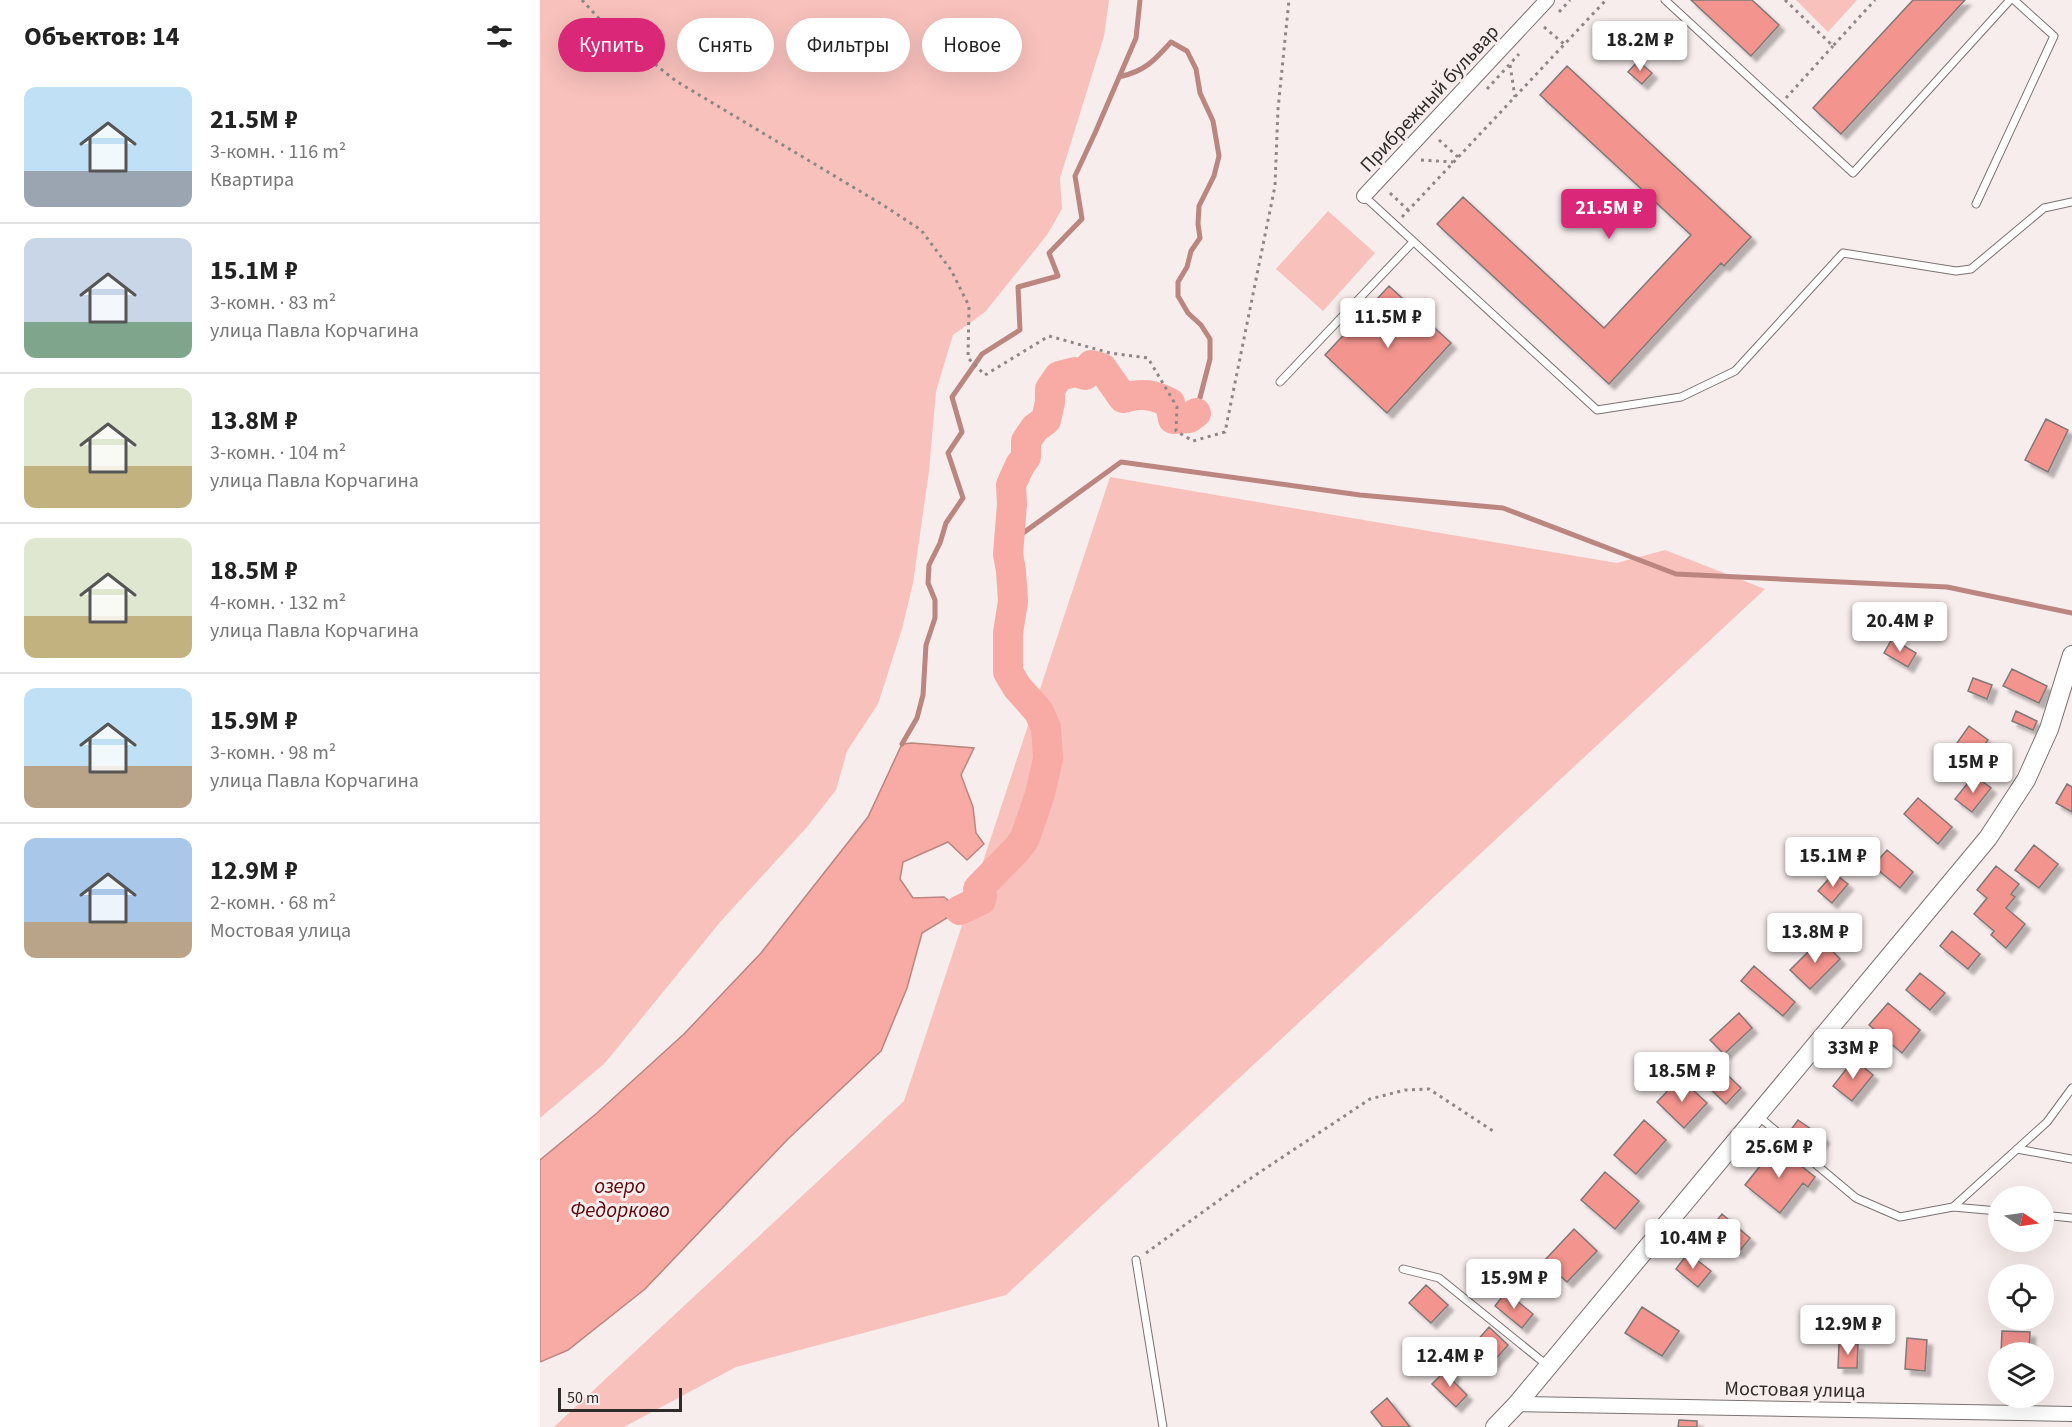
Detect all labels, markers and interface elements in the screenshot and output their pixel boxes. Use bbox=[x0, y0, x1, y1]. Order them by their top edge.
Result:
text: Объектов: 14 bbox=[24, 18, 180, 55]
chip: Купить bbox=[558, 18, 665, 72]
chip: Снять bbox=[677, 18, 774, 72]
chip: Фильтры bbox=[786, 18, 910, 72]
chip: Новое bbox=[922, 18, 1022, 72]
street label: Прибрежный бульвар bbox=[1354, 19, 1506, 179]
icon: filters bbox=[483, 20, 516, 53]
pin: 18.2M ₽ bbox=[1585, 21, 1695, 72]
text: 18.2M ₽ bbox=[1606, 26, 1674, 54]
text: 21.5M ₽ bbox=[210, 101, 298, 138]
icon: home bbox=[72, 111, 144, 183]
text: 3-комн. · 116 m² bbox=[210, 138, 346, 166]
text: Квартира bbox=[210, 166, 294, 194]
pin: 21.5M ₽ bbox=[1554, 189, 1664, 240]
text: 21.5M ₽ bbox=[1575, 194, 1643, 222]
text: 15.1M ₽ bbox=[210, 252, 298, 289]
icon: home bbox=[72, 262, 144, 334]
text: 3-комн. · 83 m² bbox=[210, 289, 336, 317]
pin: 11.5M ₽ bbox=[1333, 298, 1443, 349]
text: 11.5M ₽ bbox=[1354, 303, 1422, 331]
text: улица Павла Корчагина bbox=[210, 317, 419, 345]
text: 13.8M ₽ bbox=[210, 402, 298, 439]
icon: home bbox=[72, 412, 144, 484]
text: 3-комн. · 104 m² bbox=[210, 439, 346, 467]
text: улица Павла Корчагина bbox=[210, 467, 419, 495]
text: 18.5M ₽ bbox=[210, 552, 298, 589]
icon: home bbox=[72, 562, 144, 634]
text: 4-комн. · 132 m² bbox=[210, 589, 346, 617]
pin: 20.4M ₽ bbox=[1845, 602, 1955, 653]
text: 20.4M ₽ bbox=[1866, 607, 1934, 635]
text: улица Павла Корчагина bbox=[210, 617, 419, 645]
text: 15.9M ₽ bbox=[210, 702, 298, 739]
icon: home bbox=[72, 712, 144, 784]
text: 3-комн. · 98 m² bbox=[210, 739, 336, 767]
pin: 15M ₽ bbox=[1931, 743, 2015, 794]
text: 15M ₽ bbox=[1948, 748, 1998, 776]
text: улица Павла Корчагина bbox=[210, 767, 419, 795]
pin: 15.1M ₽ bbox=[1778, 837, 1888, 888]
text: 15.1M ₽ bbox=[1799, 842, 1867, 870]
text: 12.9M ₽ bbox=[210, 852, 298, 889]
icon: home bbox=[72, 862, 144, 934]
text: 2-комн. · 68 m² bbox=[210, 889, 336, 917]
pin: 13.8M ₽ bbox=[1760, 913, 1870, 964]
text: Мостовая улица bbox=[210, 917, 351, 945]
text: 13.8M ₽ bbox=[1781, 918, 1849, 946]
pin: 33M ₽ bbox=[1811, 1029, 1895, 1080]
text: 33M ₽ bbox=[1828, 1034, 1878, 1062]
pin: 18.5M ₽ bbox=[1627, 1052, 1737, 1103]
text: 18.5M ₽ bbox=[1648, 1057, 1716, 1085]
pin: 25.6M ₽ bbox=[1724, 1128, 1834, 1179]
text: 25.6M ₽ bbox=[1745, 1133, 1813, 1161]
water label: озеро Федорково bbox=[570, 1171, 670, 1225]
north arrow bbox=[1988, 1186, 2054, 1252]
map controls bbox=[1988, 1186, 2054, 1408]
pin: 10.4M ₽ bbox=[1638, 1219, 1748, 1270]
text: 10.4M ₽ bbox=[1659, 1224, 1727, 1252]
pin: 15.9M ₽ bbox=[1459, 1259, 1569, 1310]
text: 15.9M ₽ bbox=[1480, 1264, 1548, 1292]
button: locate bbox=[1988, 1264, 2054, 1330]
pin: 12.9M ₽ bbox=[1793, 1305, 1903, 1356]
text: 12.9M ₽ bbox=[1814, 1310, 1882, 1338]
pin: 12.4M ₽ bbox=[1395, 1337, 1505, 1388]
text: 12.4M ₽ bbox=[1416, 1342, 1484, 1370]
button: layers bbox=[1988, 1342, 2054, 1408]
street label: Мостовая улица bbox=[1724, 1375, 1866, 1405]
scale bar bbox=[558, 1385, 682, 1412]
text: 50 m bbox=[567, 1387, 599, 1409]

